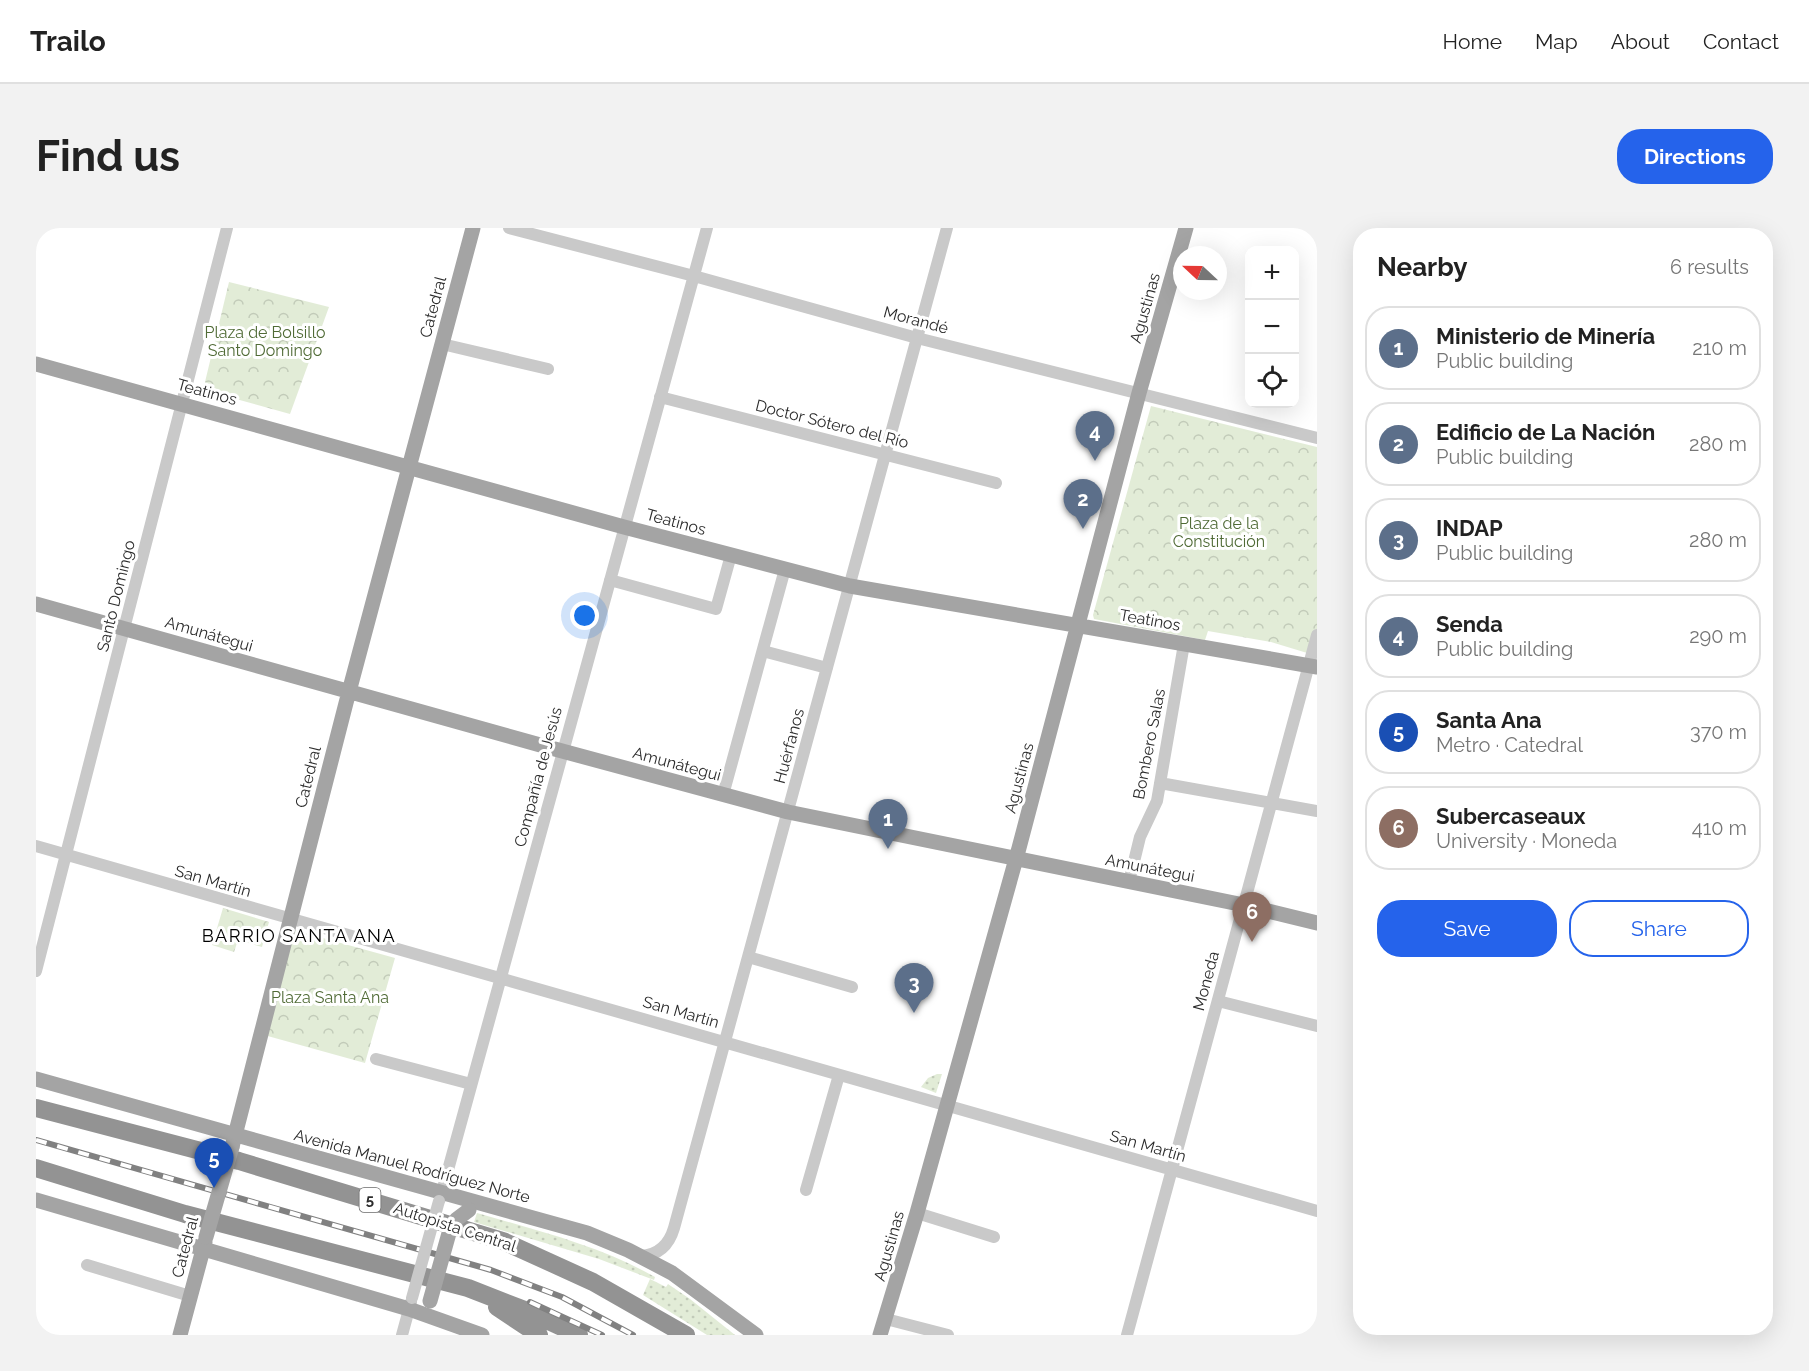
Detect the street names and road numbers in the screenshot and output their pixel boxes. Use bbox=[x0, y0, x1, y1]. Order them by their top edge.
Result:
street label: Agustinas bbox=[1126, 270, 1164, 345]
street label: Catedral bbox=[416, 274, 450, 340]
street label: Morandé bbox=[881, 302, 951, 338]
street label: Teatinos bbox=[175, 375, 239, 409]
street label: Doctor Sótero del Río bbox=[753, 396, 911, 452]
street label: Teatinos bbox=[644, 505, 708, 539]
street label: Santo Domingo bbox=[93, 538, 139, 654]
street label: Teatinos bbox=[1118, 605, 1182, 635]
street label: Amunátegui bbox=[163, 612, 255, 656]
street label: Bombero Salas bbox=[1129, 687, 1169, 801]
street label: Compañía de Jesús bbox=[510, 705, 566, 849]
street label: Huérfanos bbox=[770, 706, 808, 786]
street label: Agustinas bbox=[1000, 740, 1038, 815]
street label: Amunátegui bbox=[631, 743, 723, 785]
street label: Catedral bbox=[291, 744, 325, 810]
street label: Amunátegui bbox=[1104, 850, 1196, 886]
street label: San Martín bbox=[173, 861, 253, 901]
street label: Moneda bbox=[1189, 949, 1223, 1013]
street label: San Martín bbox=[641, 992, 721, 1032]
street label: Avenida Manuel Rodríguez Norte bbox=[292, 1125, 532, 1207]
street label: San Martín bbox=[1108, 1126, 1188, 1166]
road number: 5 bbox=[360, 1188, 380, 1212]
street label: Autopista Central bbox=[391, 1198, 519, 1256]
street label: Agustinas bbox=[870, 1208, 908, 1283]
street label: Catedral bbox=[168, 1214, 202, 1280]

